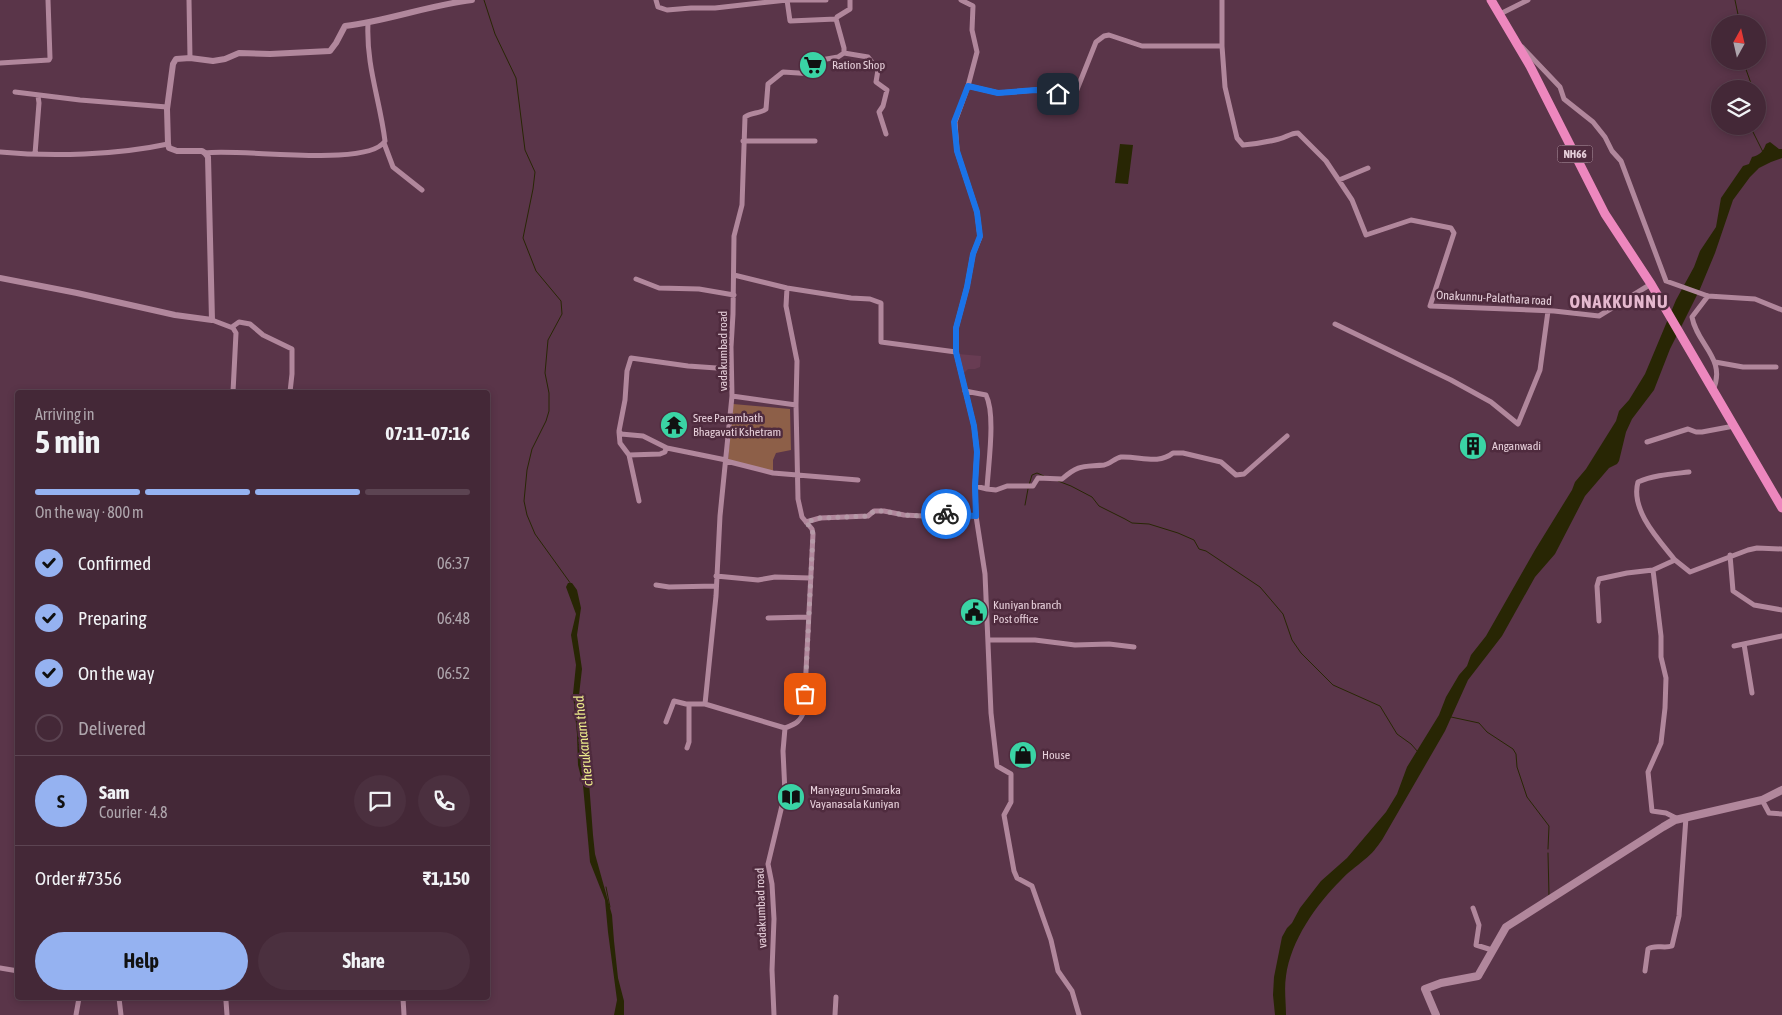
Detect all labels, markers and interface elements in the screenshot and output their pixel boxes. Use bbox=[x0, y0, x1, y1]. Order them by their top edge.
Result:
north arrow bbox=[1711, 15, 1766, 70]
map controls bbox=[1711, 15, 1766, 135]
supermarket icon: Ration Shop bbox=[798, 50, 828, 80]
place label: Ration Shop bbox=[832, 58, 885, 72]
pin bbox=[1037, 73, 1079, 115]
icon: home bbox=[1044, 80, 1072, 108]
button: layers bbox=[1711, 80, 1766, 135]
road number: NH66 bbox=[1558, 146, 1592, 162]
street label: Onakunnu-Palathara road bbox=[1436, 288, 1552, 308]
district label: ONAKKUNNU bbox=[1569, 291, 1669, 312]
street label: vadakumbad road bbox=[716, 311, 730, 391]
text: Arriving in bbox=[35, 405, 95, 423]
temple icon: Sree Parambath Bhagavati Kshetram bbox=[659, 410, 689, 440]
place label: Sree Parambath Bhagavati Kshetram bbox=[693, 411, 781, 439]
text: 07:11–07:16 bbox=[385, 422, 470, 444]
text: 5 min bbox=[35, 423, 100, 460]
building icon: Anganwadi bbox=[1458, 431, 1488, 461]
place label: Anganwadi bbox=[1492, 439, 1541, 453]
courier bbox=[921, 489, 971, 539]
icon: bike bbox=[932, 500, 960, 528]
text: On the way · 800 m bbox=[35, 503, 144, 521]
icon: check bbox=[35, 549, 63, 577]
text: Confirmed bbox=[78, 552, 151, 574]
text: 06:37 bbox=[437, 554, 470, 572]
public building icon: Kuniyan branch Post office bbox=[959, 597, 989, 627]
place label: Kuniyan branch Post office bbox=[993, 598, 1062, 626]
icon: check bbox=[35, 604, 63, 632]
text: Preparing bbox=[78, 607, 147, 629]
text: 06:48 bbox=[437, 609, 470, 627]
icon: check bbox=[35, 659, 63, 687]
text: On the way bbox=[78, 662, 155, 684]
text: 06:52 bbox=[437, 664, 470, 682]
pin bbox=[784, 673, 826, 715]
icon: bag bbox=[791, 680, 819, 708]
water label: cherukanam thod bbox=[570, 695, 596, 787]
text: Delivered bbox=[78, 717, 146, 739]
shop icon: House bbox=[1008, 740, 1038, 770]
place label: House bbox=[1042, 748, 1070, 762]
button: chat bbox=[354, 775, 406, 827]
button: phone bbox=[418, 775, 470, 827]
text: Sam bbox=[99, 781, 130, 803]
library icon: Manyaguru Smaraka Vayanasala Kuniyan bbox=[776, 782, 806, 812]
place label: Manyaguru Smaraka Vayanasala Kuniyan bbox=[810, 783, 901, 811]
text: S bbox=[57, 790, 65, 812]
text: Courier · 4.8 bbox=[99, 803, 168, 821]
text: Order #7356 bbox=[35, 867, 122, 889]
text: ₹1,150 bbox=[423, 867, 470, 889]
street label: vadakumbad road bbox=[753, 868, 769, 948]
button: Help bbox=[35, 932, 248, 990]
button: Share bbox=[258, 932, 470, 990]

